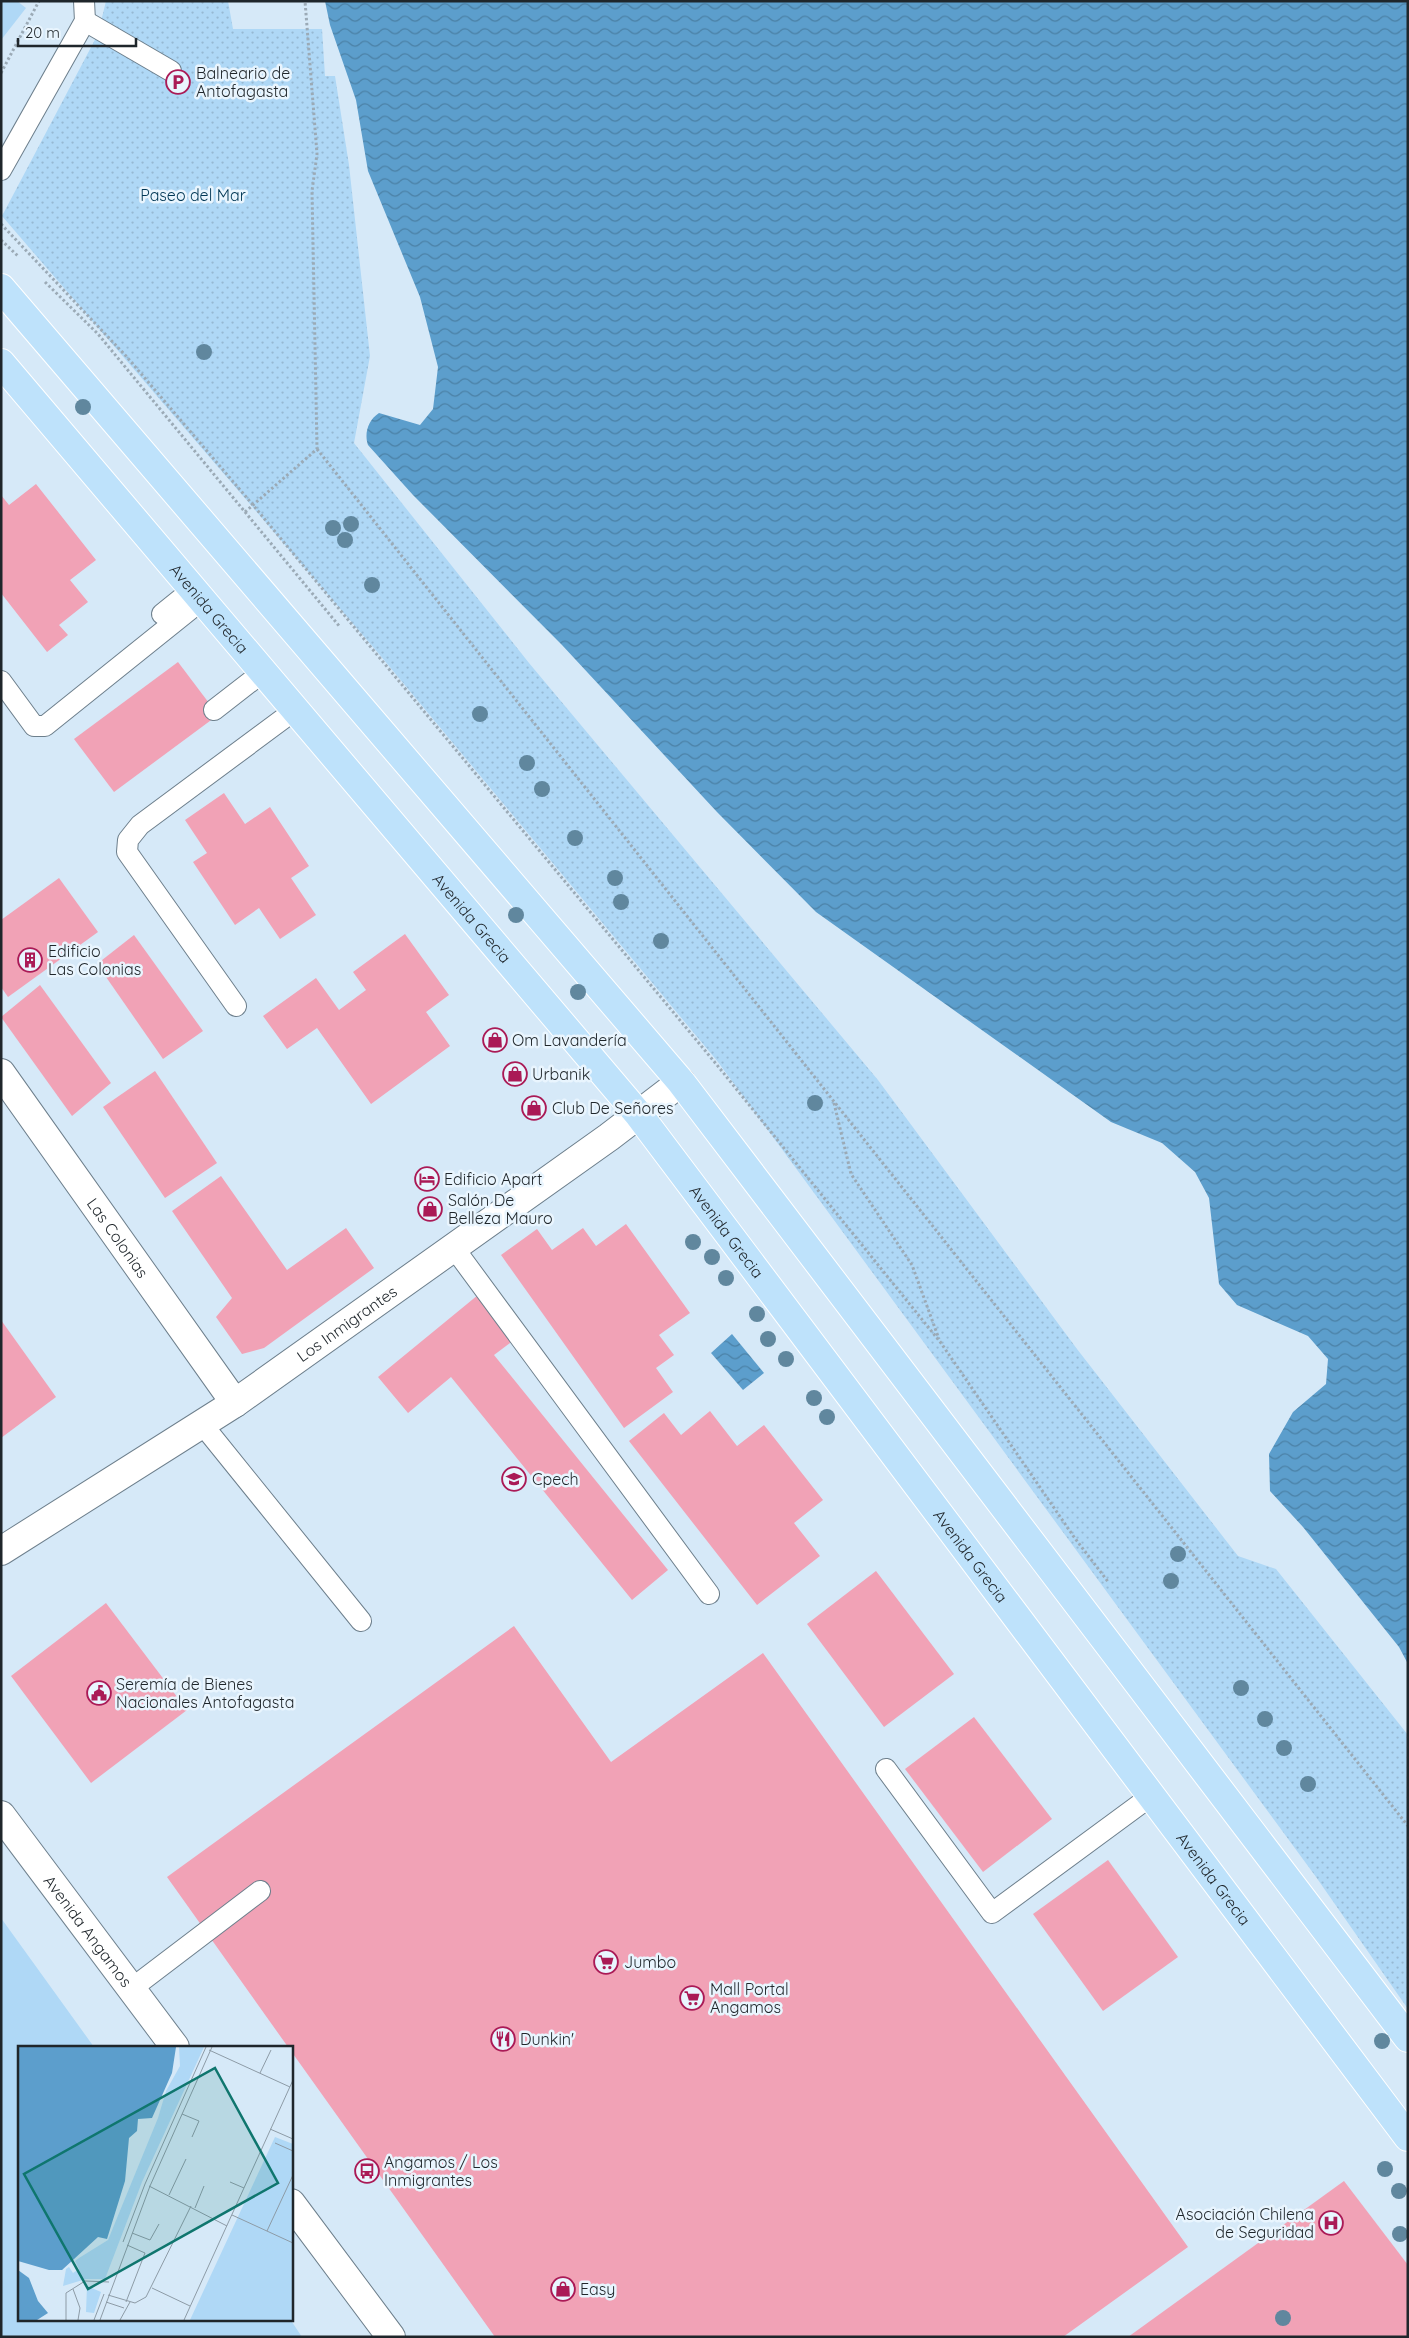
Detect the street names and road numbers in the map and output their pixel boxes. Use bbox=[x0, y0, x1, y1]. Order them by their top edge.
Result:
street label: Avenida Grecia bbox=[166, 560, 253, 657]
street label: Avenida Grecia bbox=[428, 869, 516, 967]
street label: Avenida Grecia bbox=[685, 1181, 768, 1282]
street label: Las Colonias bbox=[83, 1194, 153, 1282]
street label: Los Inmigrantes bbox=[293, 1281, 401, 1366]
street label: Avenida Grecia bbox=[929, 1505, 1012, 1606]
street label: Avenida Grecia bbox=[1172, 1828, 1255, 1929]
street label: Avenida Angamos bbox=[40, 1871, 136, 1991]

